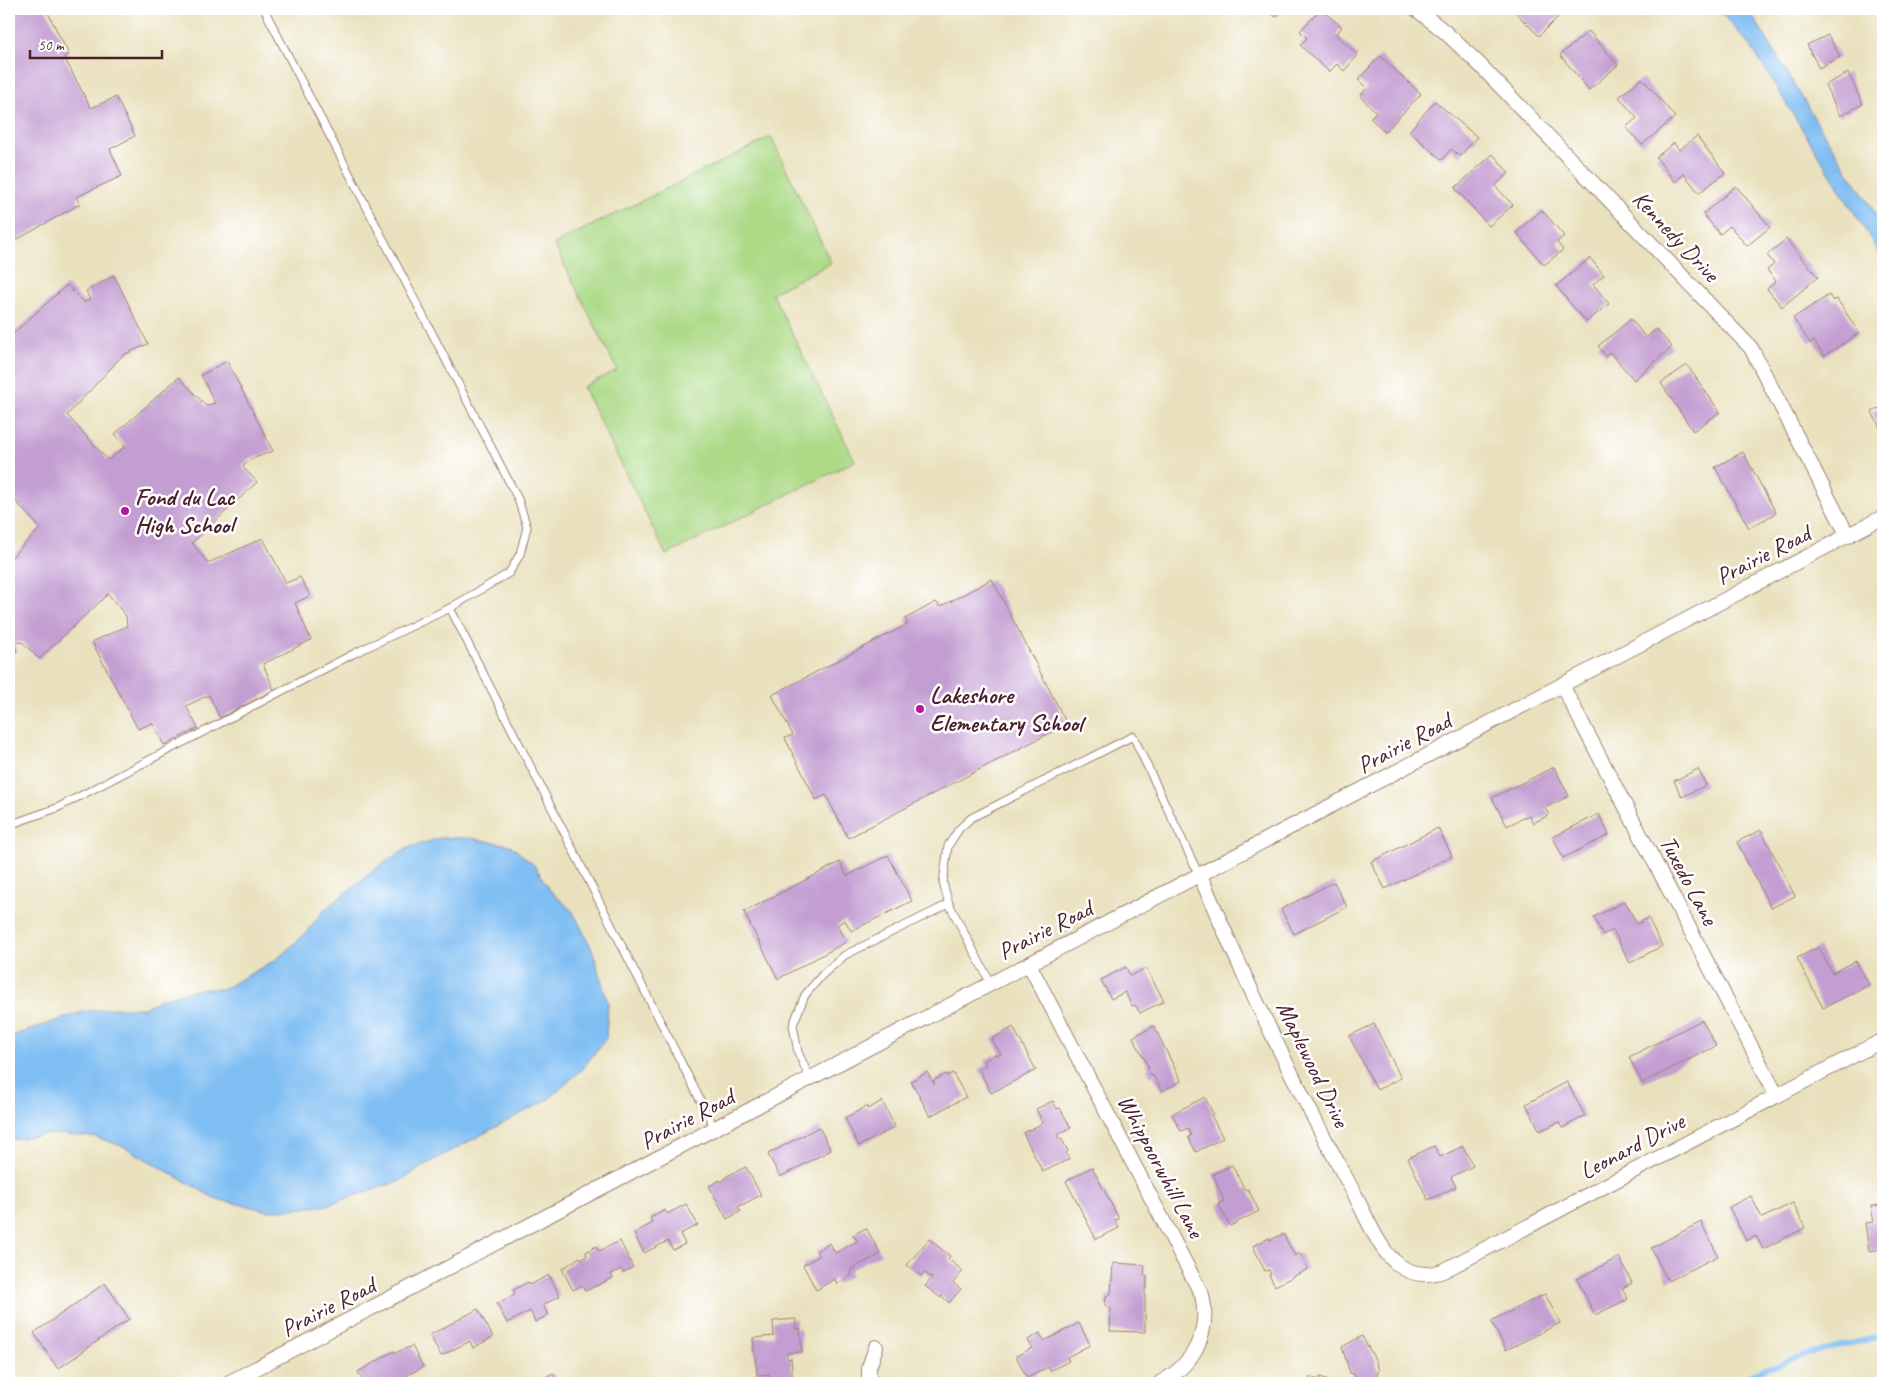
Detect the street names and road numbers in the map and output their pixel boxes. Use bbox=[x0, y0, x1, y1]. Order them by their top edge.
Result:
street label: Kennedy Drive bbox=[1626, 184, 1727, 290]
street label: Prairie Road bbox=[1711, 517, 1818, 591]
street label: Prairie Road bbox=[1352, 704, 1459, 780]
street label: Tuxedo Lane bbox=[1653, 830, 1726, 932]
street label: Prairie Road bbox=[993, 892, 1100, 966]
street label: Maplewood Drive bbox=[1270, 996, 1357, 1134]
street label: Prairie Road bbox=[635, 1080, 742, 1156]
street label: Whippoorwhill Lane bbox=[1111, 1089, 1212, 1245]
street label: Leonard Drive bbox=[1575, 1105, 1691, 1186]
street label: Prairie Road bbox=[276, 1269, 383, 1343]

